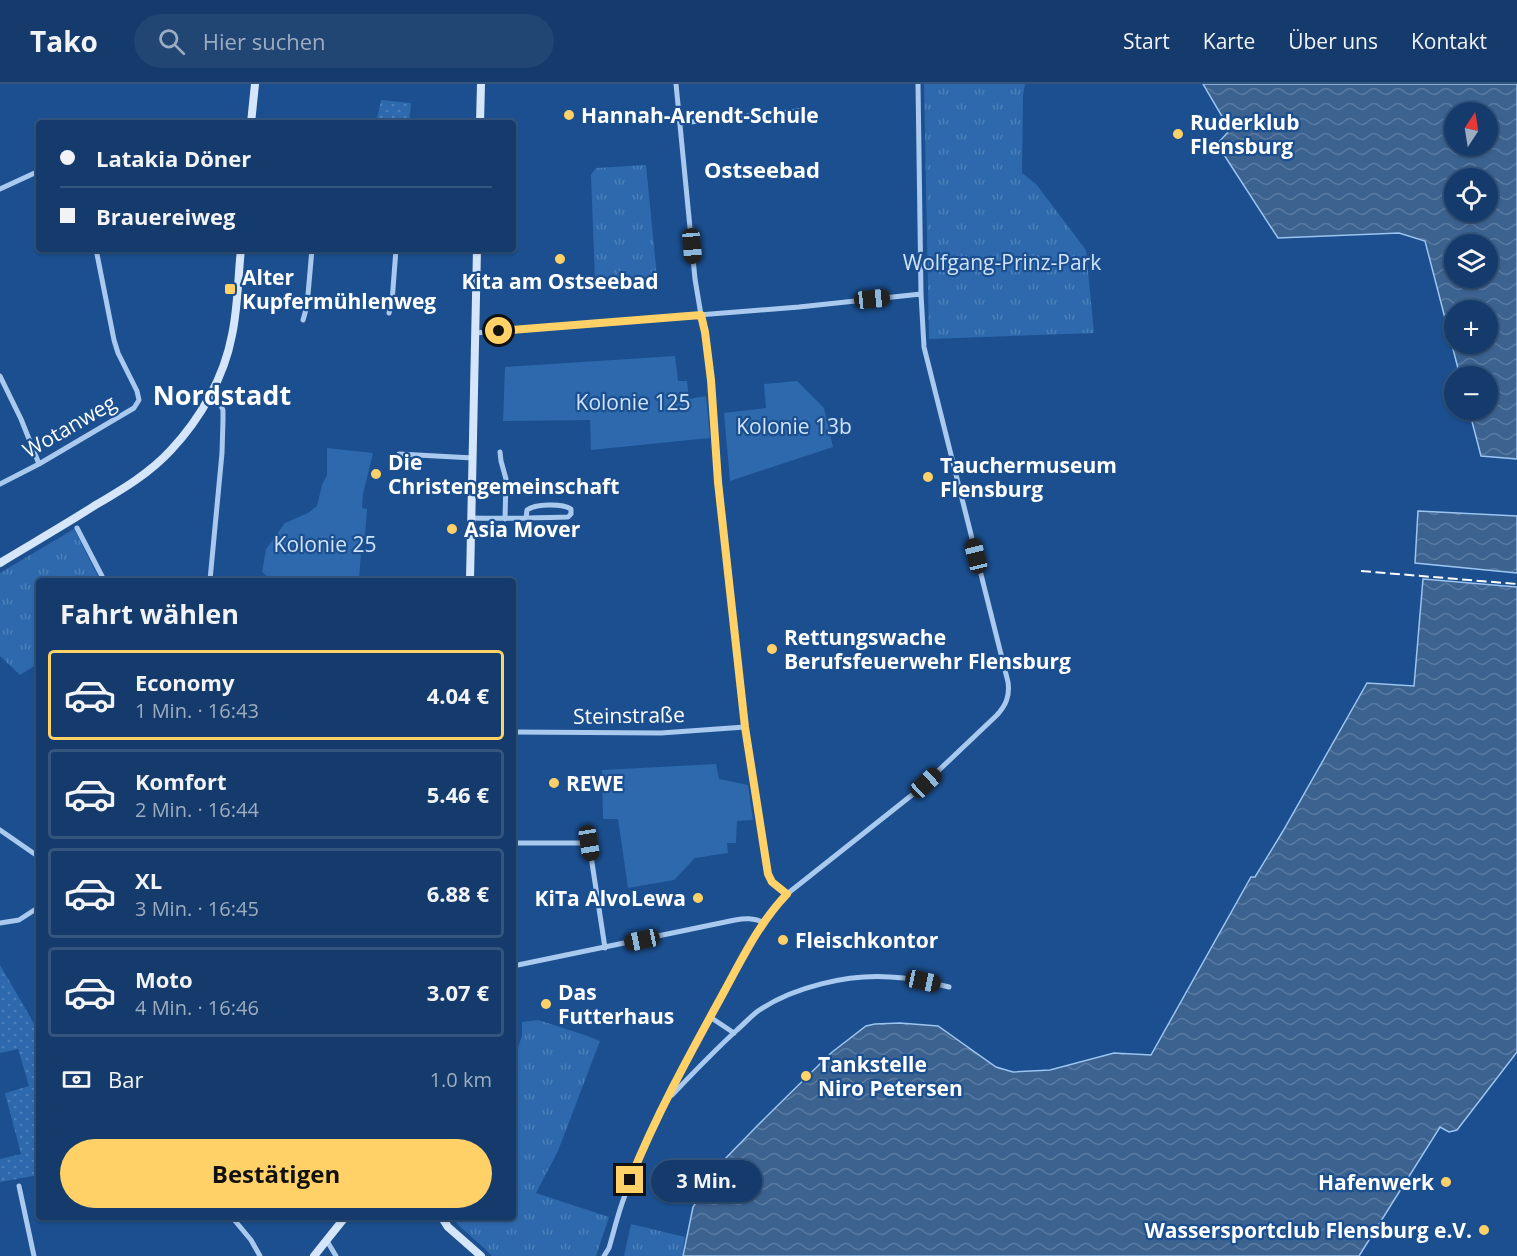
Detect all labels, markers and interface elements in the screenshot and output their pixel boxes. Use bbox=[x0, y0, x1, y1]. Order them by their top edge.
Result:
search box bbox=[134, 14, 554, 68]
text: Tako bbox=[30, 22, 98, 60]
icon: search bbox=[155, 25, 188, 58]
text: Hier suchen bbox=[203, 26, 326, 56]
text: Start bbox=[1123, 27, 1170, 55]
text: Karte bbox=[1203, 27, 1255, 55]
text: Über uns bbox=[1288, 27, 1378, 55]
text: Kontakt bbox=[1411, 27, 1487, 55]
place label: Hannah-Arendt-Schule bbox=[581, 101, 819, 129]
north arrow bbox=[1444, 102, 1498, 156]
map controls bbox=[1444, 102, 1498, 420]
marker: Hannah-Arendt-Schule bbox=[562, 108, 576, 122]
place label: Ruderklub Flensburg bbox=[1190, 108, 1299, 160]
marker: Ruderklub Flensburg bbox=[1171, 127, 1185, 141]
text: Latakia Döner bbox=[96, 143, 251, 173]
district label: Ostseebad bbox=[704, 154, 820, 184]
button: locate bbox=[1444, 168, 1498, 222]
text: Brauereiweg bbox=[96, 201, 235, 231]
car bbox=[681, 227, 703, 265]
button: layers bbox=[1444, 234, 1498, 288]
park label: Wolfgang-Prinz-Park bbox=[903, 248, 1101, 276]
marker: Kita am Ostseebad bbox=[553, 252, 567, 266]
place label: Alter Kupfermühlenweg bbox=[242, 263, 436, 315]
place label: Kita am Ostseebad bbox=[461, 267, 659, 295]
marker: Alter Kupfermühlenweg bbox=[223, 282, 237, 296]
car bbox=[853, 288, 891, 310]
button: + bbox=[1444, 300, 1498, 354]
route start bbox=[485, 317, 512, 344]
button: − bbox=[1444, 366, 1498, 420]
district label: Nordstadt bbox=[153, 376, 291, 413]
street label: Wotanweg bbox=[17, 388, 121, 464]
park label: Kolonie 125 bbox=[576, 388, 690, 416]
park label: Kolonie 13b bbox=[736, 412, 852, 440]
place label: Die Christengemeinschaft bbox=[388, 448, 619, 500]
place label: Tauchermuseum Flensburg bbox=[940, 451, 1117, 503]
marker: Die Christengemeinschaft bbox=[369, 467, 383, 481]
marker: Tauchermuseum Flensburg bbox=[921, 470, 935, 484]
place label: Asia Mover bbox=[464, 515, 581, 543]
marker: Asia Mover bbox=[445, 522, 459, 536]
park label: Kolonie 25 bbox=[274, 530, 376, 558]
car bbox=[963, 536, 989, 576]
text: Fahrt wählen bbox=[60, 595, 239, 632]
place label: Rettungswache Berufsfeuerwehr Flensburg bbox=[784, 623, 1071, 675]
marker: Rettungswache Berufsfeuerwehr Flensburg bbox=[765, 642, 779, 656]
text: Economy bbox=[135, 667, 234, 697]
icon: car bbox=[63, 668, 117, 722]
text: 4.04 € bbox=[427, 680, 489, 710]
text: 1 Min. · 16:43 bbox=[135, 697, 259, 724]
street label: Steinstraße bbox=[573, 700, 685, 730]
car bbox=[907, 764, 945, 802]
text: Komfort bbox=[135, 766, 227, 796]
icon: car bbox=[63, 767, 117, 821]
place label: REWE bbox=[566, 769, 624, 797]
marker: REWE bbox=[547, 776, 561, 790]
text: 5.46 € bbox=[427, 779, 489, 809]
text: 2 Min. · 16:44 bbox=[135, 796, 259, 823]
car bbox=[577, 824, 601, 862]
text: XL bbox=[135, 865, 162, 895]
icon: car bbox=[63, 866, 117, 920]
text: 6.88 € bbox=[427, 878, 489, 908]
place label: KiTa AlvoLewa bbox=[535, 884, 686, 912]
marker: KiTa AlvoLewa bbox=[691, 891, 705, 905]
text: 3 Min. · 16:45 bbox=[135, 895, 259, 922]
place label: Fleischkontor bbox=[795, 926, 939, 954]
car bbox=[623, 927, 661, 953]
marker: Fleischkontor bbox=[776, 933, 790, 947]
text: Moto bbox=[135, 964, 193, 994]
icon: car bbox=[63, 965, 117, 1019]
car bbox=[904, 968, 942, 994]
text: 3.07 € bbox=[427, 977, 489, 1007]
place label: Das Futterhaus bbox=[558, 978, 674, 1030]
text: 4 Min. · 16:46 bbox=[135, 994, 259, 1021]
marker: Das Futterhaus bbox=[539, 997, 553, 1011]
place label: Tankstelle Niro Petersen bbox=[818, 1050, 963, 1102]
icon: cash bbox=[60, 1063, 93, 1096]
text: Bar bbox=[108, 1064, 143, 1094]
text: 1.0 km bbox=[430, 1066, 492, 1093]
marker: Tankstelle Niro Petersen bbox=[799, 1069, 813, 1083]
button: Bestätigen bbox=[60, 1139, 492, 1208]
callout: 3 Min. bbox=[651, 1159, 762, 1201]
route end bbox=[616, 1166, 643, 1193]
text: 3 Min. bbox=[676, 1167, 737, 1194]
place label: Hafenwerk bbox=[1318, 1168, 1435, 1196]
marker: Hafenwerk bbox=[1439, 1175, 1453, 1189]
place label: Wassersportclub Flensburg e.V. bbox=[1145, 1216, 1472, 1244]
marker: Wassersportclub Flensburg e.V. bbox=[1477, 1223, 1491, 1237]

